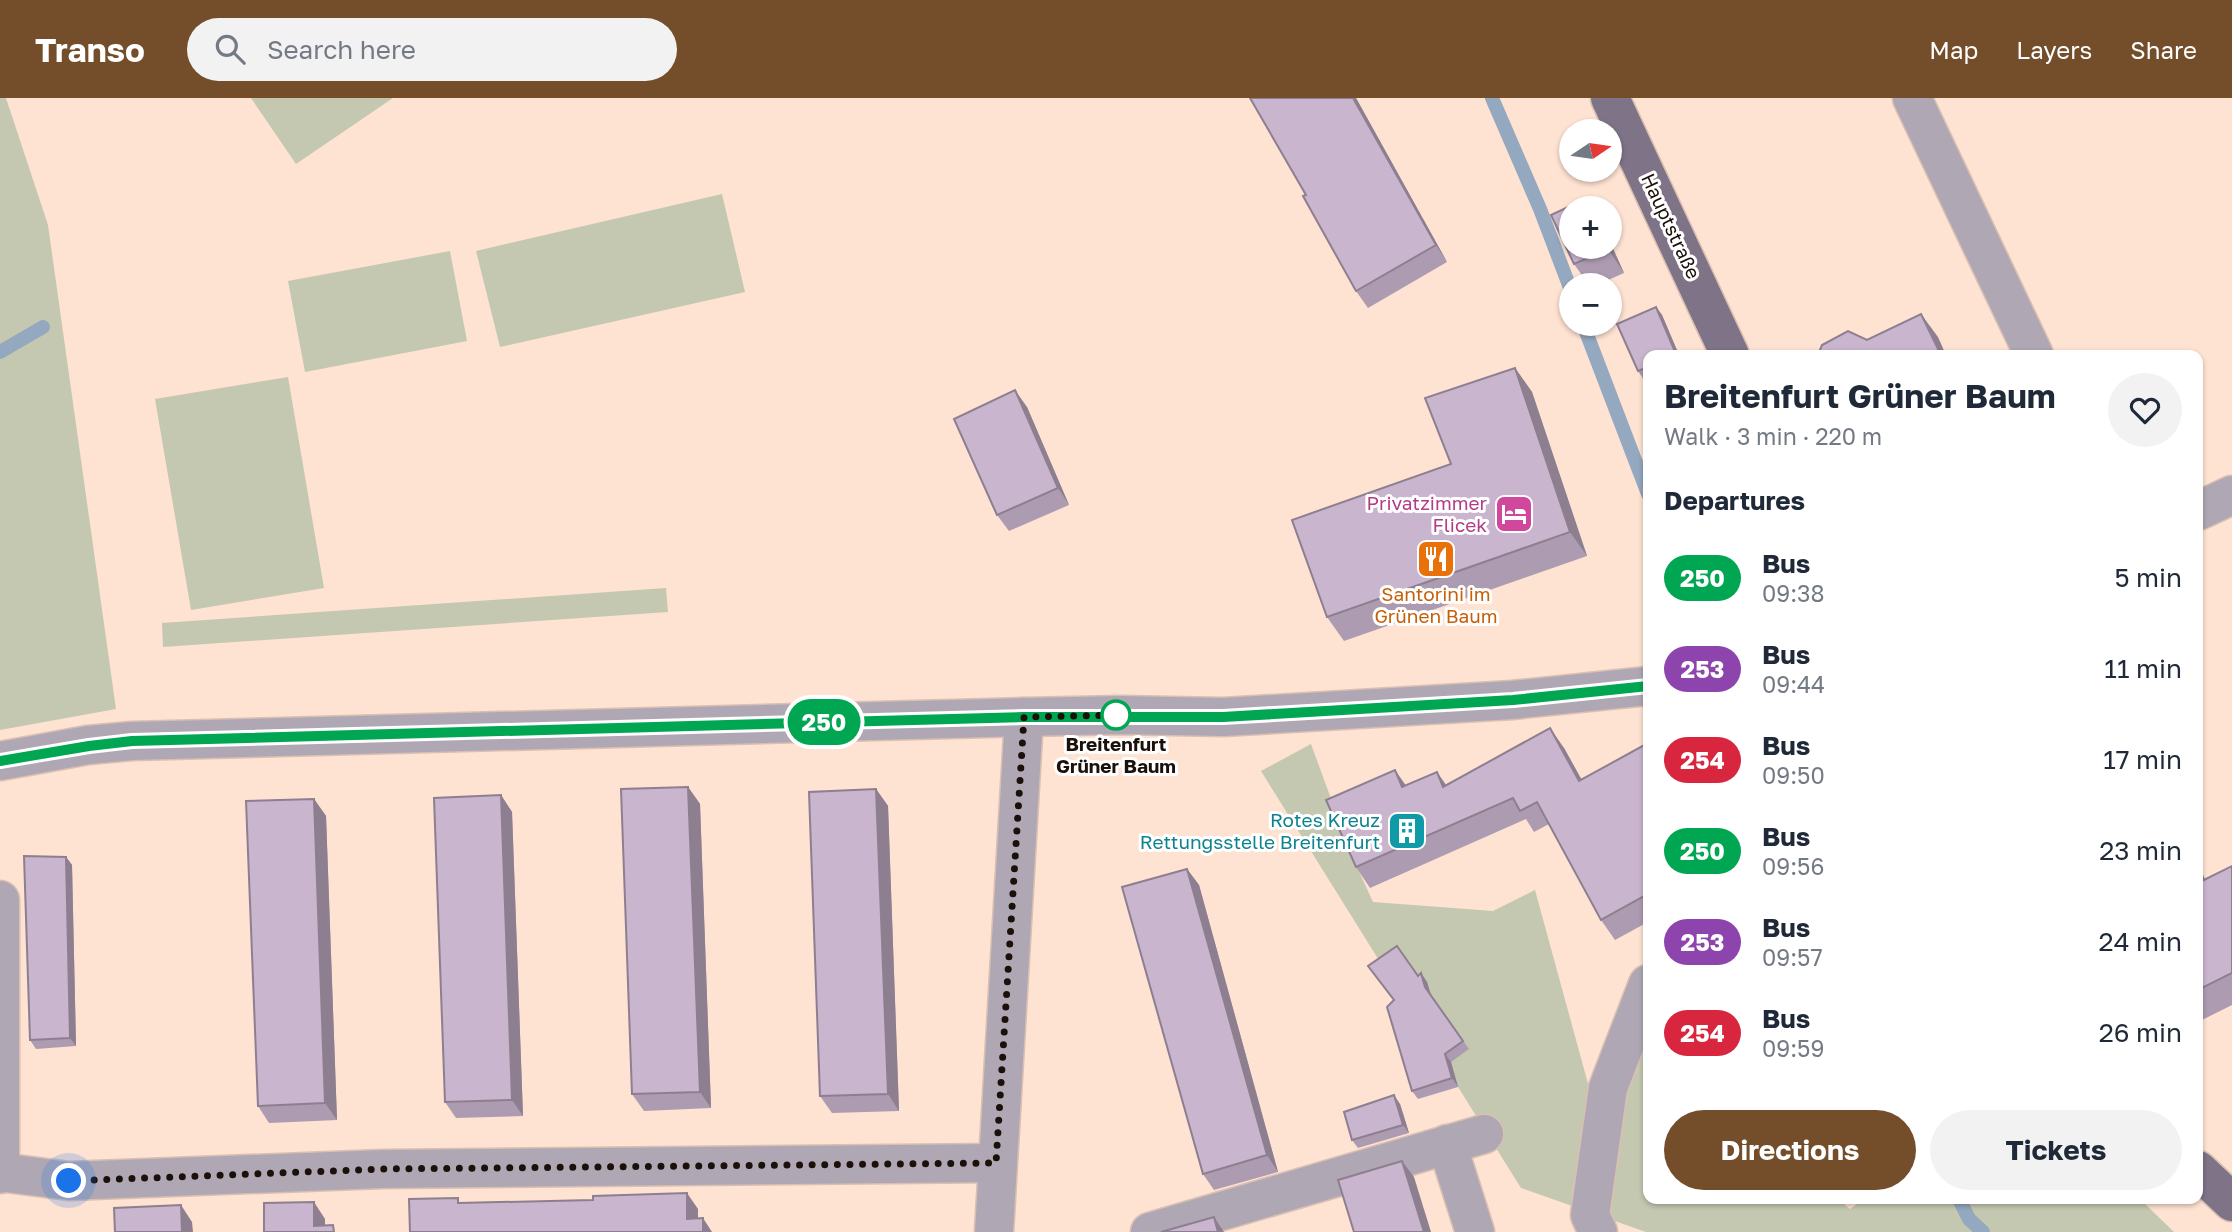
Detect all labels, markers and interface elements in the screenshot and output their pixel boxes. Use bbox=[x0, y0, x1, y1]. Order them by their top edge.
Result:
search box bbox=[187, 18, 677, 81]
text: Transo bbox=[35, 30, 145, 69]
icon: search bbox=[211, 30, 249, 68]
text: Search here bbox=[267, 34, 416, 65]
text: Map bbox=[1929, 35, 1978, 64]
text: Layers bbox=[2016, 35, 2092, 64]
text: Share bbox=[2130, 35, 2197, 64]
north arrow bbox=[1559, 119, 1622, 182]
map controls bbox=[1559, 119, 1622, 336]
street label: Hauptstraße bbox=[1637, 169, 1706, 282]
button: + bbox=[1559, 196, 1622, 259]
button: − bbox=[1559, 273, 1622, 336]
button: heart bbox=[2108, 373, 2182, 447]
text: Breitenfurt Grüner Baum bbox=[1664, 376, 2056, 415]
text: Walk · 3 min · 220 m bbox=[1664, 422, 1882, 450]
text: Departures bbox=[1664, 485, 1805, 516]
place label: Privatzimmer Flicek bbox=[1367, 491, 1488, 536]
hotel icon: Privatzimmer Flicek bbox=[1493, 493, 1535, 535]
restaurant icon: Santorini im Grünen Baum bbox=[1415, 538, 1457, 580]
text: Bus bbox=[1762, 548, 1810, 579]
text: 5 min bbox=[2114, 562, 2182, 593]
text: 250 bbox=[1680, 563, 1725, 592]
text: 09:38 bbox=[1762, 579, 1825, 607]
place label: Santorini im Grünen Baum bbox=[1374, 582, 1498, 627]
text: Bus bbox=[1762, 639, 1810, 670]
text: 11 min bbox=[2104, 653, 2182, 684]
text: 253 bbox=[1681, 654, 1724, 683]
text: 09:44 bbox=[1762, 670, 1825, 698]
line badge: 250 bbox=[784, 699, 864, 745]
marker: Breitenfurt Grüner Baum bbox=[1101, 700, 1131, 730]
text: 250 bbox=[802, 707, 846, 736]
text: Bus bbox=[1762, 730, 1810, 761]
place label: Breitenfurt Grüner Baum bbox=[1056, 732, 1176, 777]
text: 17 min bbox=[2103, 744, 2182, 775]
text: 254 bbox=[1680, 745, 1725, 774]
text: 09:50 bbox=[1762, 761, 1825, 789]
place label: Rotes Kreuz Rettungsstelle Breitenfurt bbox=[1140, 808, 1380, 853]
building icon: Rotes Kreuz Rettungsstelle Breitenfurt bbox=[1386, 810, 1428, 852]
text: Bus bbox=[1762, 821, 1810, 852]
text: 23 min bbox=[2099, 835, 2182, 866]
text: 250 bbox=[1680, 836, 1725, 865]
text: 09:56 bbox=[1762, 852, 1824, 880]
text: Bus bbox=[1762, 912, 1810, 943]
text: 24 min bbox=[2099, 926, 2182, 957]
text: 253 bbox=[1681, 927, 1724, 956]
text: 09:57 bbox=[1762, 943, 1823, 971]
text: Bus bbox=[1762, 1003, 1810, 1034]
text: 26 min bbox=[2099, 1017, 2182, 1048]
text: 254 bbox=[1680, 1018, 1725, 1047]
text: 09:59 bbox=[1762, 1034, 1824, 1062]
button: Directions bbox=[1664, 1110, 1916, 1190]
button: Tickets bbox=[1930, 1110, 2182, 1190]
your location bbox=[51, 1163, 86, 1198]

